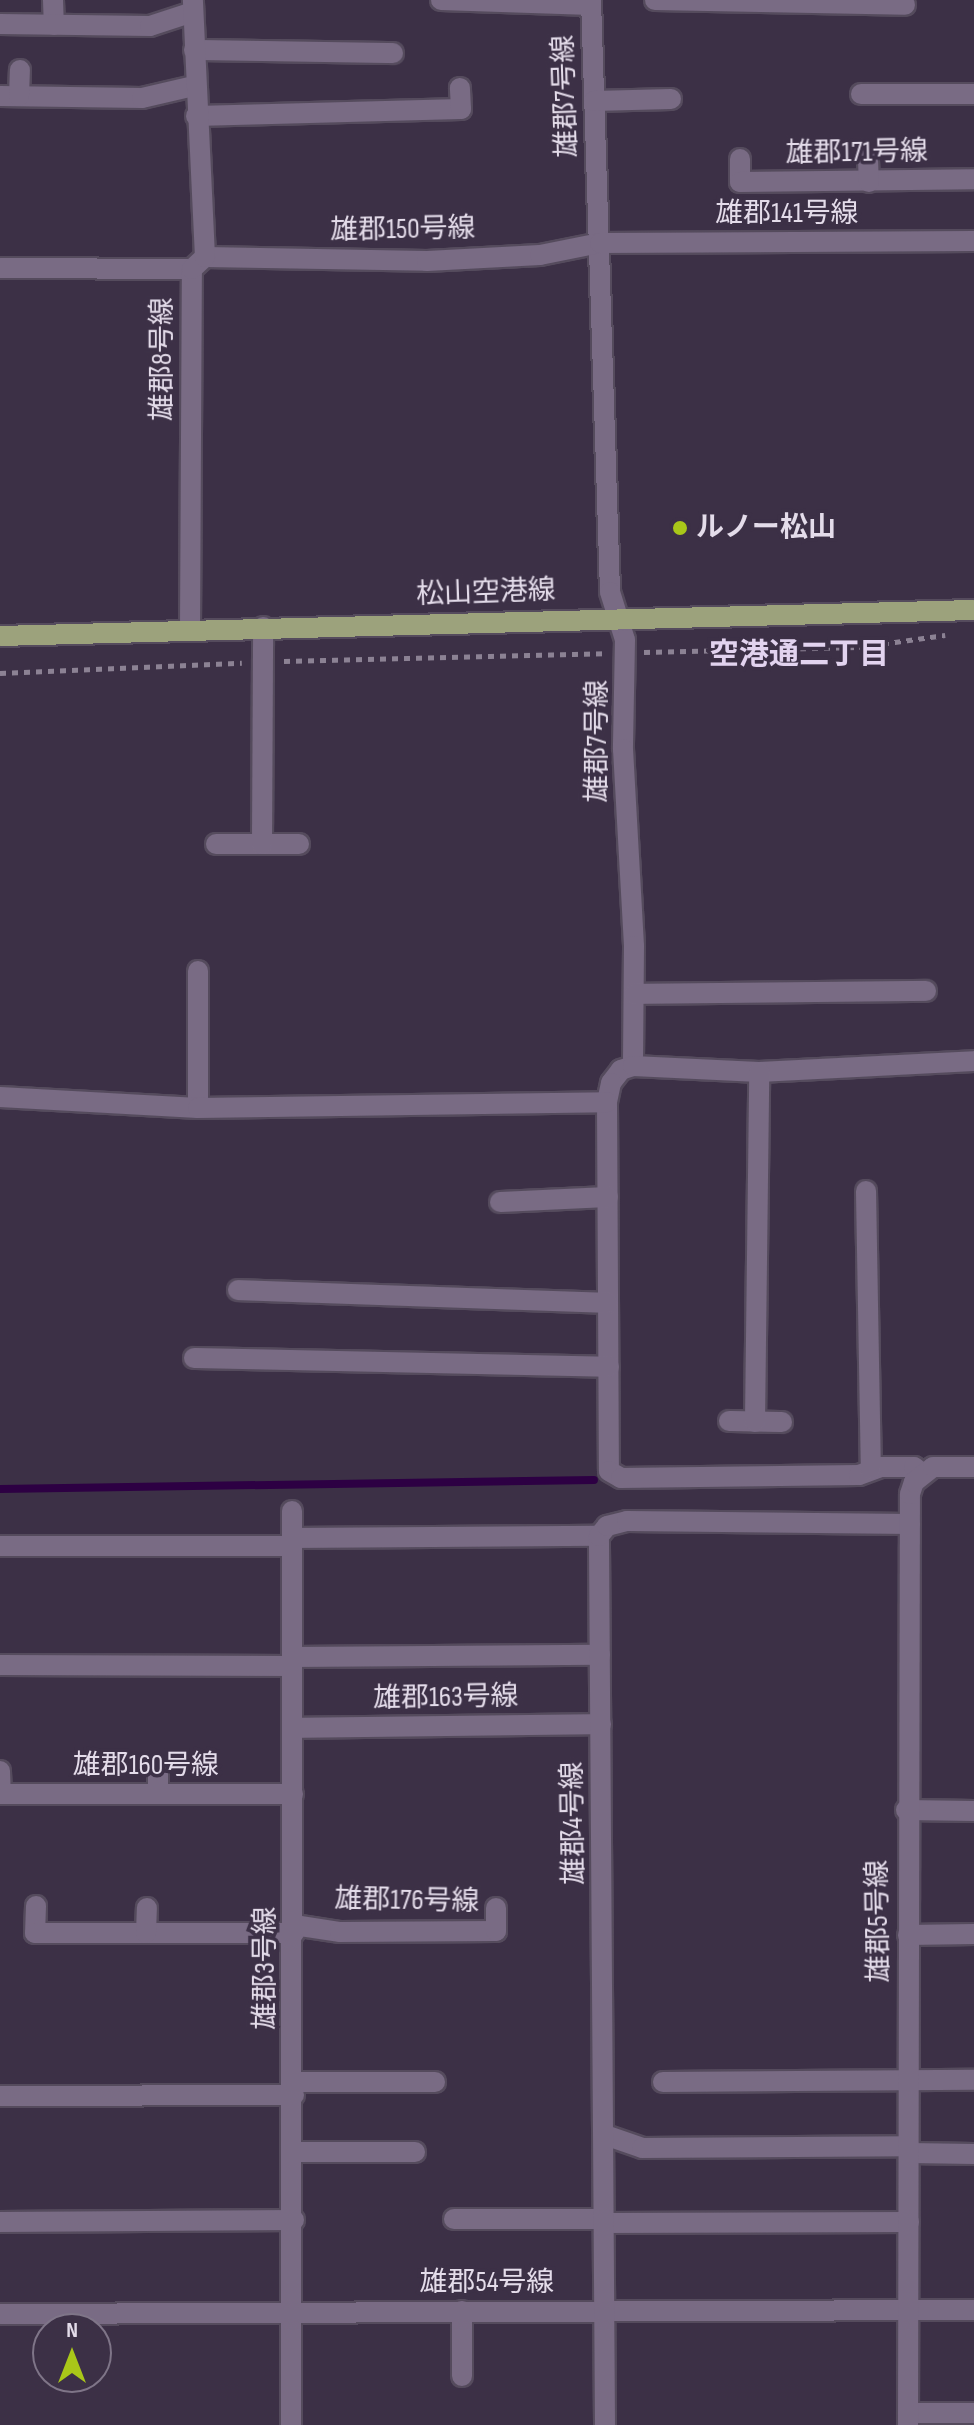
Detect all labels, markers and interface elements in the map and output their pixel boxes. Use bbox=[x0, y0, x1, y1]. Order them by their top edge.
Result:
street label: 雄郡7号線 bbox=[547, 34, 585, 158]
street label: 雄郡171号線 bbox=[785, 135, 929, 171]
street label: 雄郡141号線 bbox=[715, 197, 859, 231]
street label: 雄郡150号線 bbox=[330, 212, 476, 248]
street label: 雄郡8号線 bbox=[146, 297, 180, 421]
place label: ルノー松山 bbox=[696, 511, 836, 545]
marker: ルノー松山 bbox=[671, 519, 689, 537]
street label: 松山空港線 bbox=[415, 574, 557, 612]
district label: 空港通二丁目 bbox=[709, 637, 889, 673]
street label: 雄郡7号線 bbox=[581, 679, 615, 803]
street label: 雄郡163号線 bbox=[373, 1680, 519, 1716]
street label: 雄郡160号線 bbox=[73, 1749, 219, 1783]
street label: 雄郡4号線 bbox=[556, 1761, 592, 1885]
street label: 雄郡5号線 bbox=[861, 1859, 897, 1983]
street label: 雄郡176号線 bbox=[334, 1883, 480, 1919]
street label: 雄郡3号線 bbox=[249, 1906, 283, 2030]
street label: 雄郡54号線 bbox=[419, 2266, 555, 2300]
north arrow bbox=[32, 2313, 112, 2393]
text: N bbox=[66, 2317, 78, 2344]

